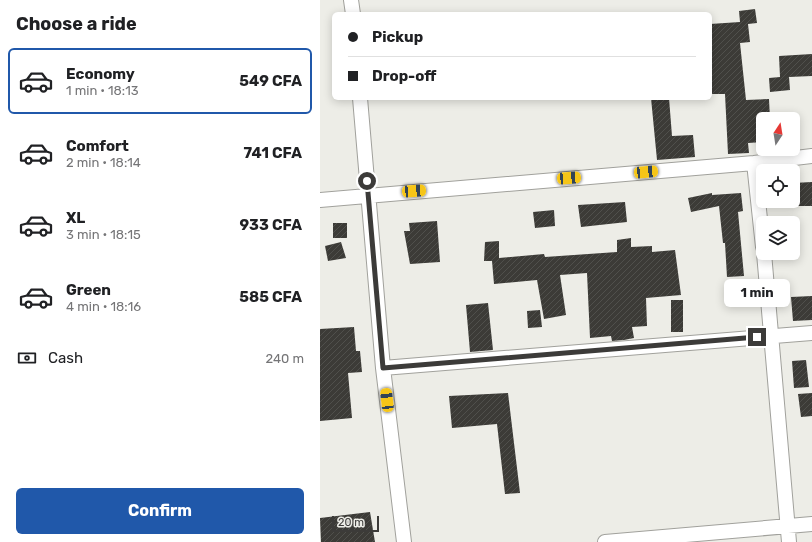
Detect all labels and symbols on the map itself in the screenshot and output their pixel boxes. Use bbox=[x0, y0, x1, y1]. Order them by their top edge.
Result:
north arrow bbox=[756, 112, 800, 156]
car bbox=[634, 165, 658, 179]
car bbox=[557, 171, 581, 185]
route start bbox=[358, 172, 376, 190]
car bbox=[402, 184, 426, 198]
callout: 1 min bbox=[724, 279, 790, 307]
route end bbox=[748, 328, 766, 346]
car bbox=[380, 387, 394, 413]
scale bar bbox=[332, 514, 379, 533]

